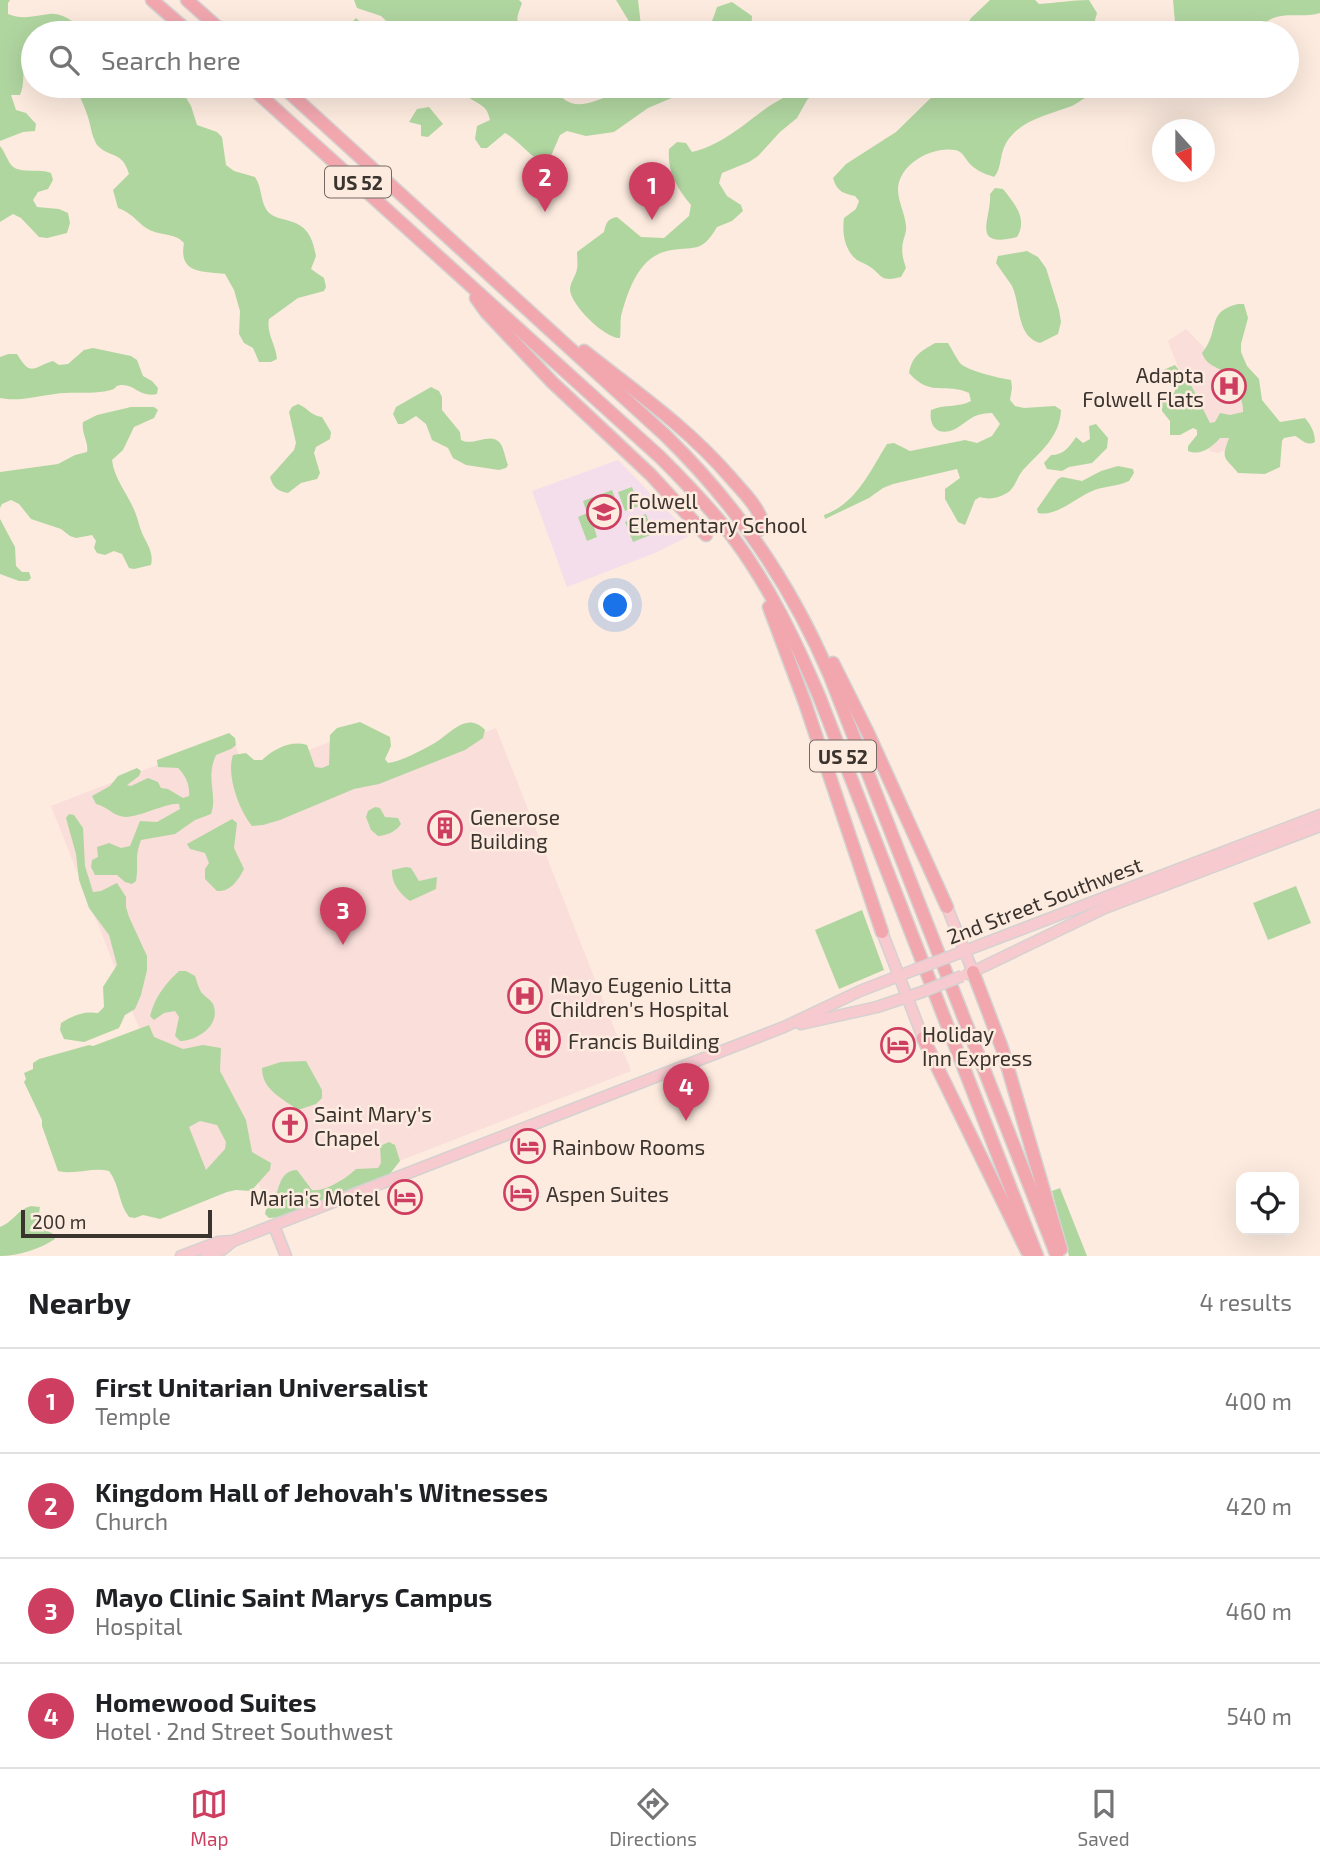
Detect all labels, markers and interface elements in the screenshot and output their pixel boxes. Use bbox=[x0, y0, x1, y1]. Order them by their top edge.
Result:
search box bbox=[21, 21, 1299, 98]
icon: search bbox=[45, 41, 83, 79]
text: Search here bbox=[101, 44, 241, 75]
north arrow bbox=[1152, 119, 1215, 182]
pin: 2 bbox=[522, 154, 568, 212]
pin: 1 bbox=[629, 162, 675, 220]
road number: US 52 bbox=[325, 166, 391, 198]
place label: Adapta Folwell Flats bbox=[1082, 362, 1204, 411]
hospital icon: Adapta Folwell Flats bbox=[1210, 367, 1248, 405]
place label: Folwell Elementary School bbox=[628, 488, 808, 537]
school or university icon: Folwell Elementary School bbox=[585, 493, 623, 531]
your location bbox=[598, 588, 632, 622]
road number: US 52 bbox=[810, 740, 876, 772]
place label: Generose Building bbox=[470, 804, 560, 853]
building icon: Generose Building bbox=[426, 809, 464, 847]
street label: 2nd Street Southwest bbox=[943, 851, 1145, 949]
pin: 3 bbox=[320, 887, 366, 945]
place label: Mayo Eugenio Litta Children's Hospital bbox=[550, 972, 732, 1021]
hospital icon: Mayo Eugenio Litta Children's Hospital bbox=[506, 977, 544, 1015]
building icon: Francis Building bbox=[524, 1021, 562, 1059]
place label: Holiday Inn Express bbox=[922, 1021, 1032, 1070]
hotel icon: Holiday Inn Express bbox=[879, 1026, 917, 1064]
place label: Francis Building bbox=[568, 1028, 720, 1053]
pin: 4 bbox=[663, 1063, 709, 1121]
place label: Saint Mary's Chapel bbox=[314, 1101, 432, 1150]
church icon: Saint Mary's Chapel bbox=[271, 1106, 309, 1144]
hotel icon: Rainbow Rooms bbox=[509, 1127, 547, 1165]
place label: Rainbow Rooms bbox=[552, 1134, 705, 1159]
map controls bbox=[1236, 1172, 1299, 1235]
button: locate bbox=[1236, 1172, 1299, 1235]
hotel icon: Aspen Suites bbox=[502, 1174, 540, 1212]
hotel icon: Maria's Motel bbox=[386, 1178, 424, 1216]
place label: Aspen Suites bbox=[546, 1181, 669, 1206]
place label: Maria's Motel bbox=[250, 1185, 381, 1210]
scale bar bbox=[21, 1207, 212, 1239]
text: 200 m bbox=[32, 1210, 86, 1233]
text: Nearby bbox=[28, 1284, 131, 1320]
text: 4 results bbox=[1200, 1288, 1292, 1316]
text: First Unitarian Universalist bbox=[95, 1371, 428, 1402]
text: 1 bbox=[46, 1387, 56, 1415]
text: 400 m bbox=[1225, 1387, 1292, 1415]
text: Temple bbox=[95, 1402, 171, 1430]
text: Kingdom Hall of Jehovah's Witnesses bbox=[95, 1476, 548, 1507]
text: 2 bbox=[44, 1492, 58, 1520]
text: 420 m bbox=[1226, 1492, 1292, 1520]
text: Church bbox=[95, 1507, 168, 1535]
text: Mayo Clinic Saint Marys Campus bbox=[95, 1581, 492, 1612]
text: 3 bbox=[44, 1597, 58, 1625]
text: 460 m bbox=[1226, 1597, 1292, 1625]
text: Hospital bbox=[95, 1612, 182, 1640]
text: Homewood Suites bbox=[95, 1686, 317, 1717]
text: 4 bbox=[44, 1702, 58, 1730]
text: 540 m bbox=[1226, 1702, 1292, 1730]
text: Hotel · 2nd Street Southwest bbox=[95, 1717, 393, 1745]
tab: Map bbox=[190, 1785, 228, 1850]
tab: Directions bbox=[609, 1785, 697, 1850]
tab: Saved bbox=[1077, 1785, 1130, 1850]

